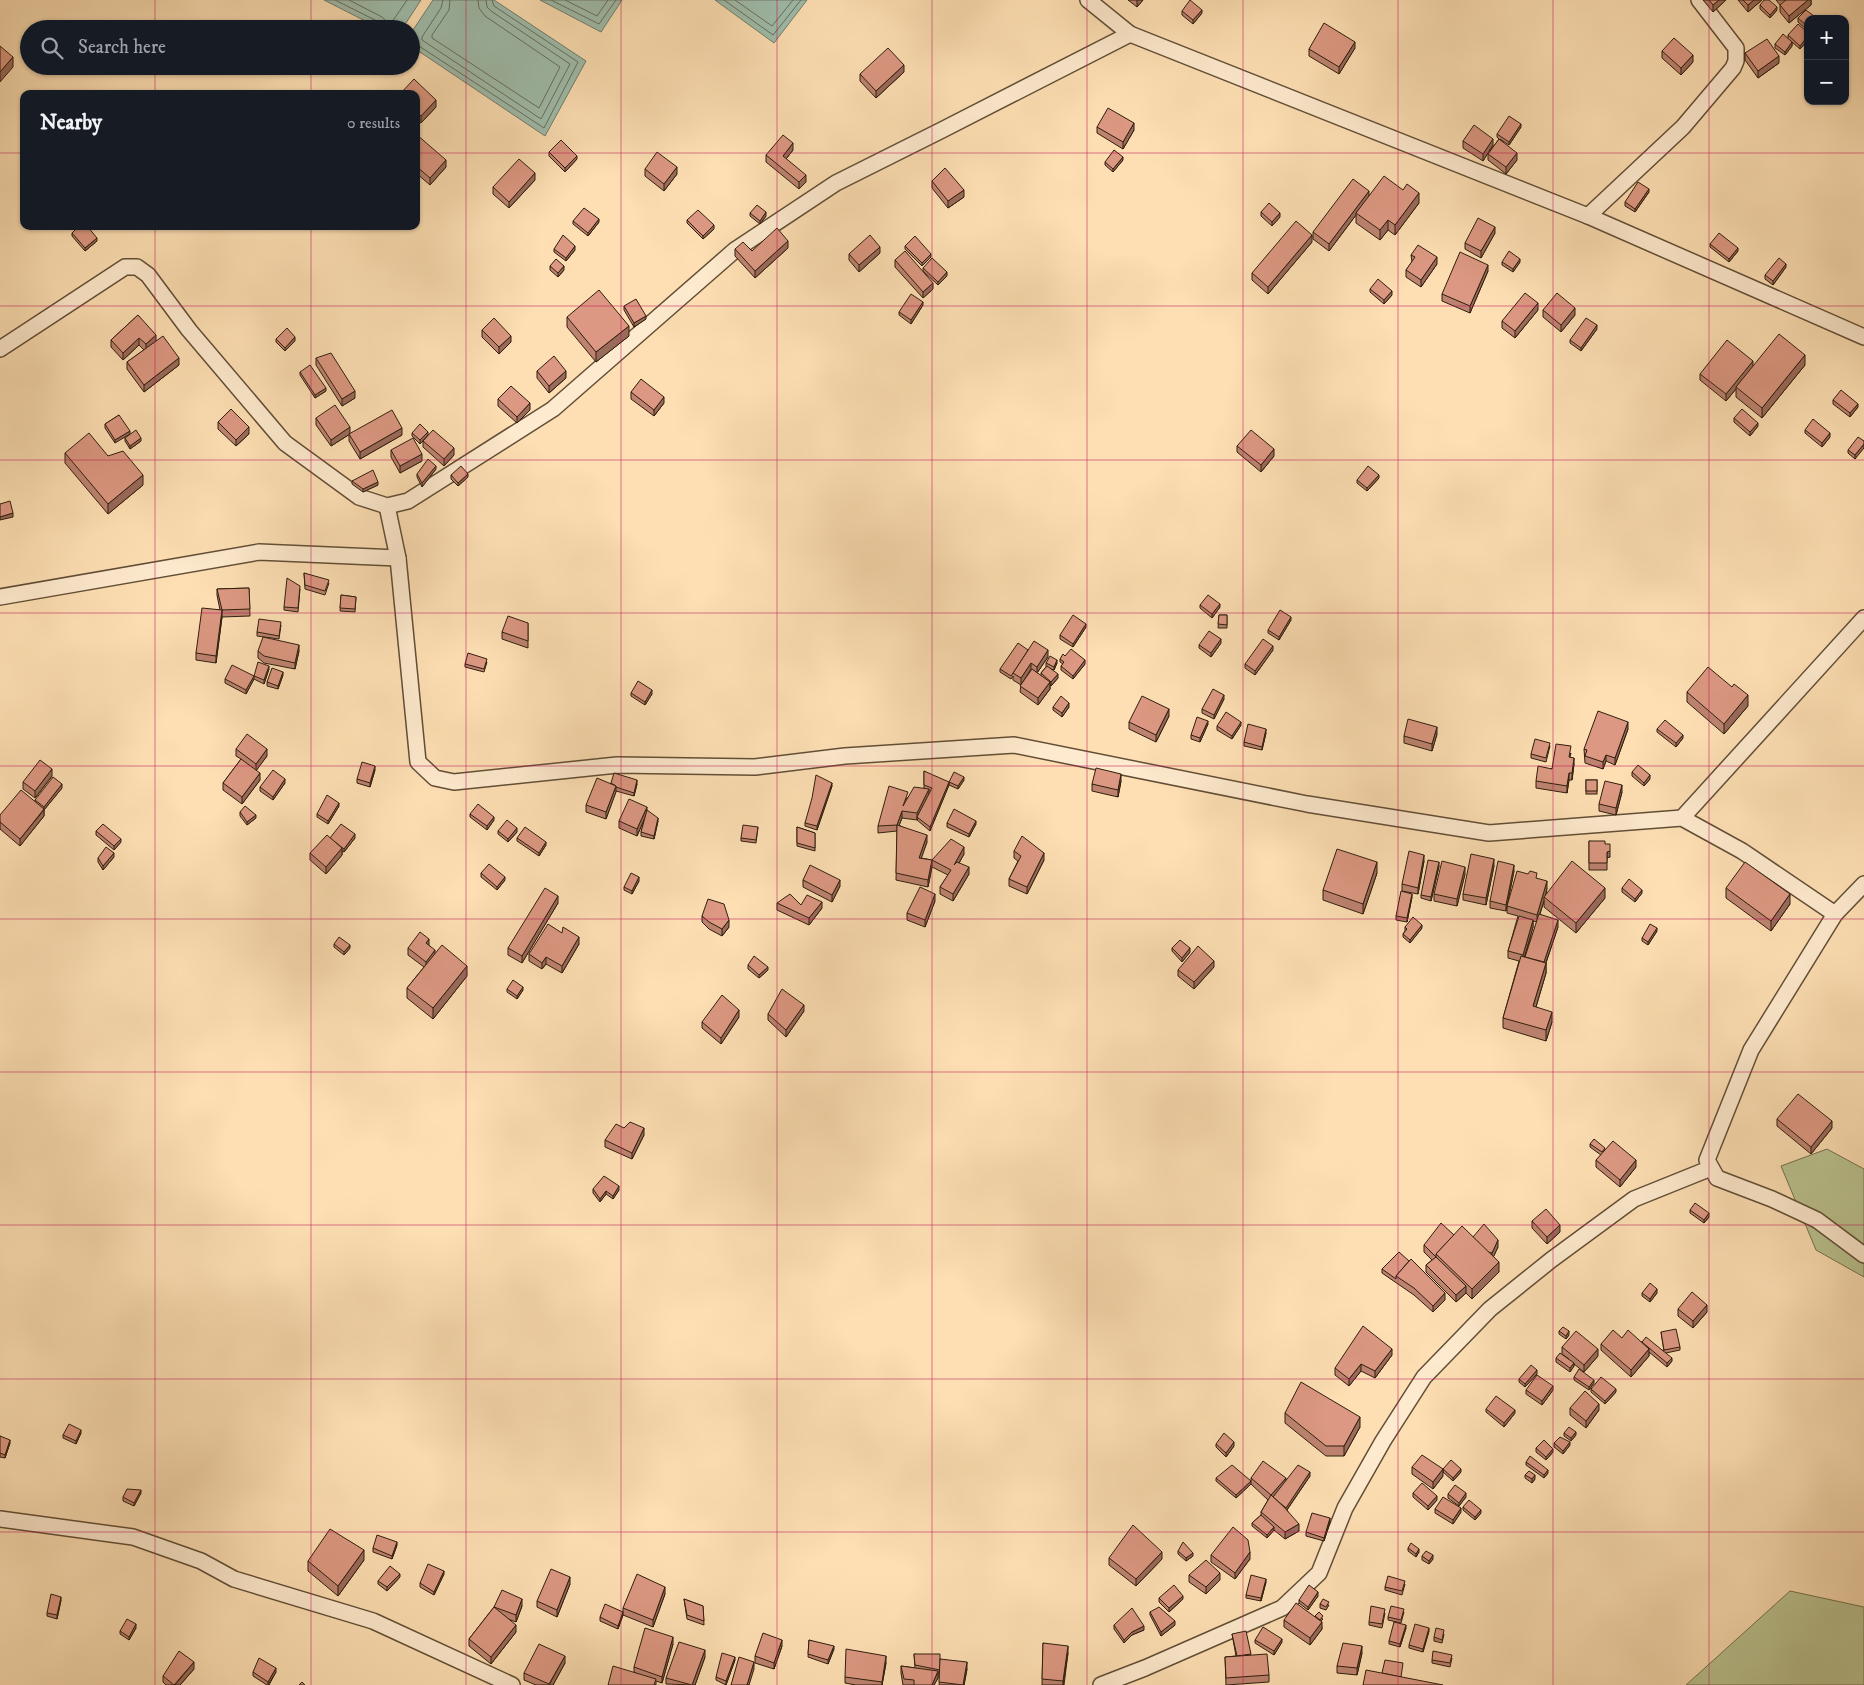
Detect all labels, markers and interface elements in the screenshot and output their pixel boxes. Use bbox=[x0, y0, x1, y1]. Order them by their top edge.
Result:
map controls bbox=[1804, 15, 1849, 105]
button: + bbox=[1804, 15, 1849, 60]
search box bbox=[20, 20, 420, 75]
icon: search bbox=[38, 34, 66, 62]
text: Search here bbox=[78, 36, 166, 59]
button: − bbox=[1804, 60, 1849, 105]
text: Nearby bbox=[40, 110, 102, 136]
text: 0 results bbox=[347, 113, 400, 133]

